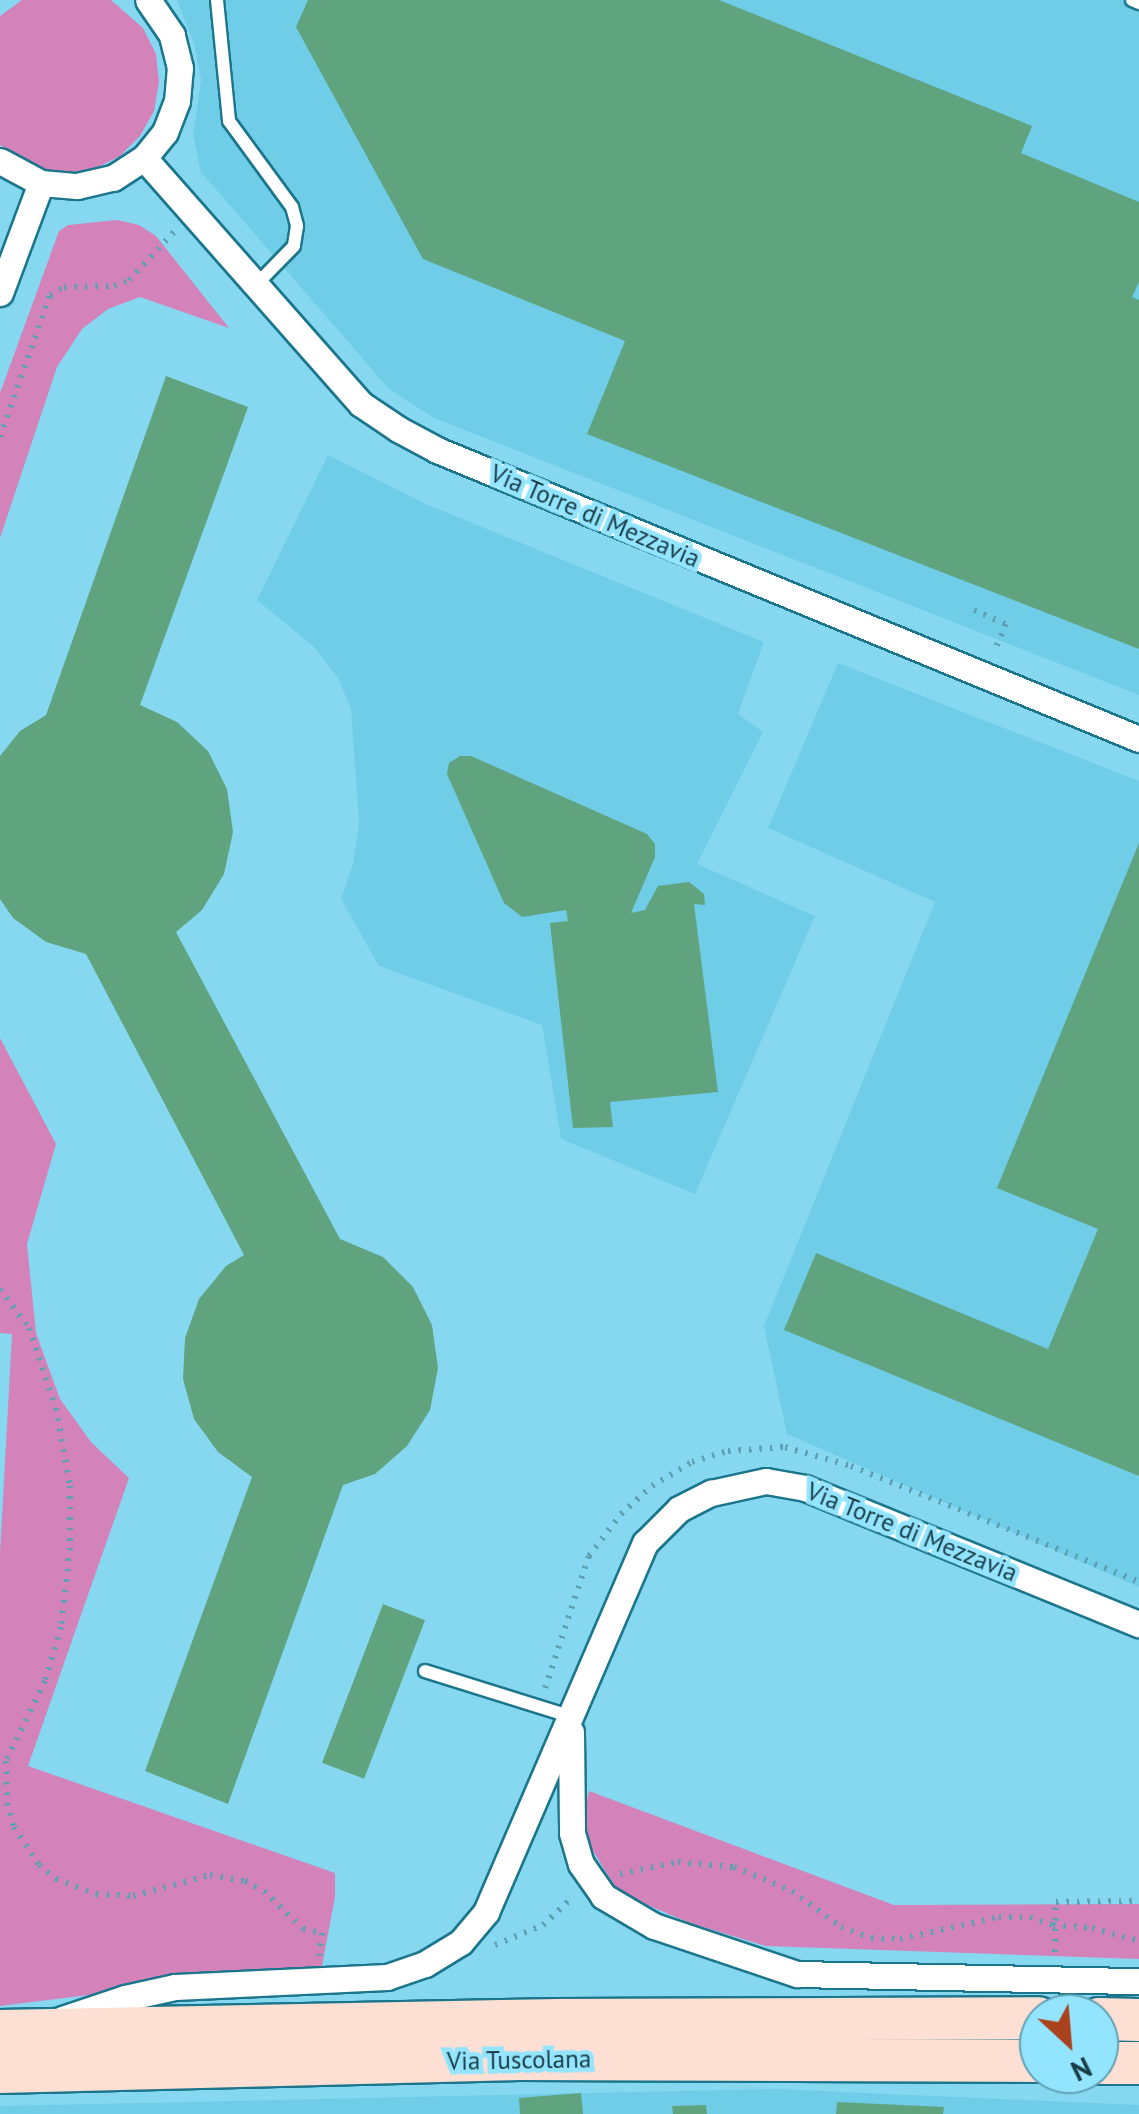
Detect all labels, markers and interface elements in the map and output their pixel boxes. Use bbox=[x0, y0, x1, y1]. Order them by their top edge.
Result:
street label: Via Torre di Mezzavia bbox=[485, 458, 705, 574]
street label: Via Torre di Mezzavia bbox=[802, 1476, 1022, 1588]
north arrow bbox=[1019, 1994, 1119, 2094]
street label: Via Tuscolana bbox=[446, 2044, 592, 2076]
text: N bbox=[1065, 2049, 1098, 2090]

